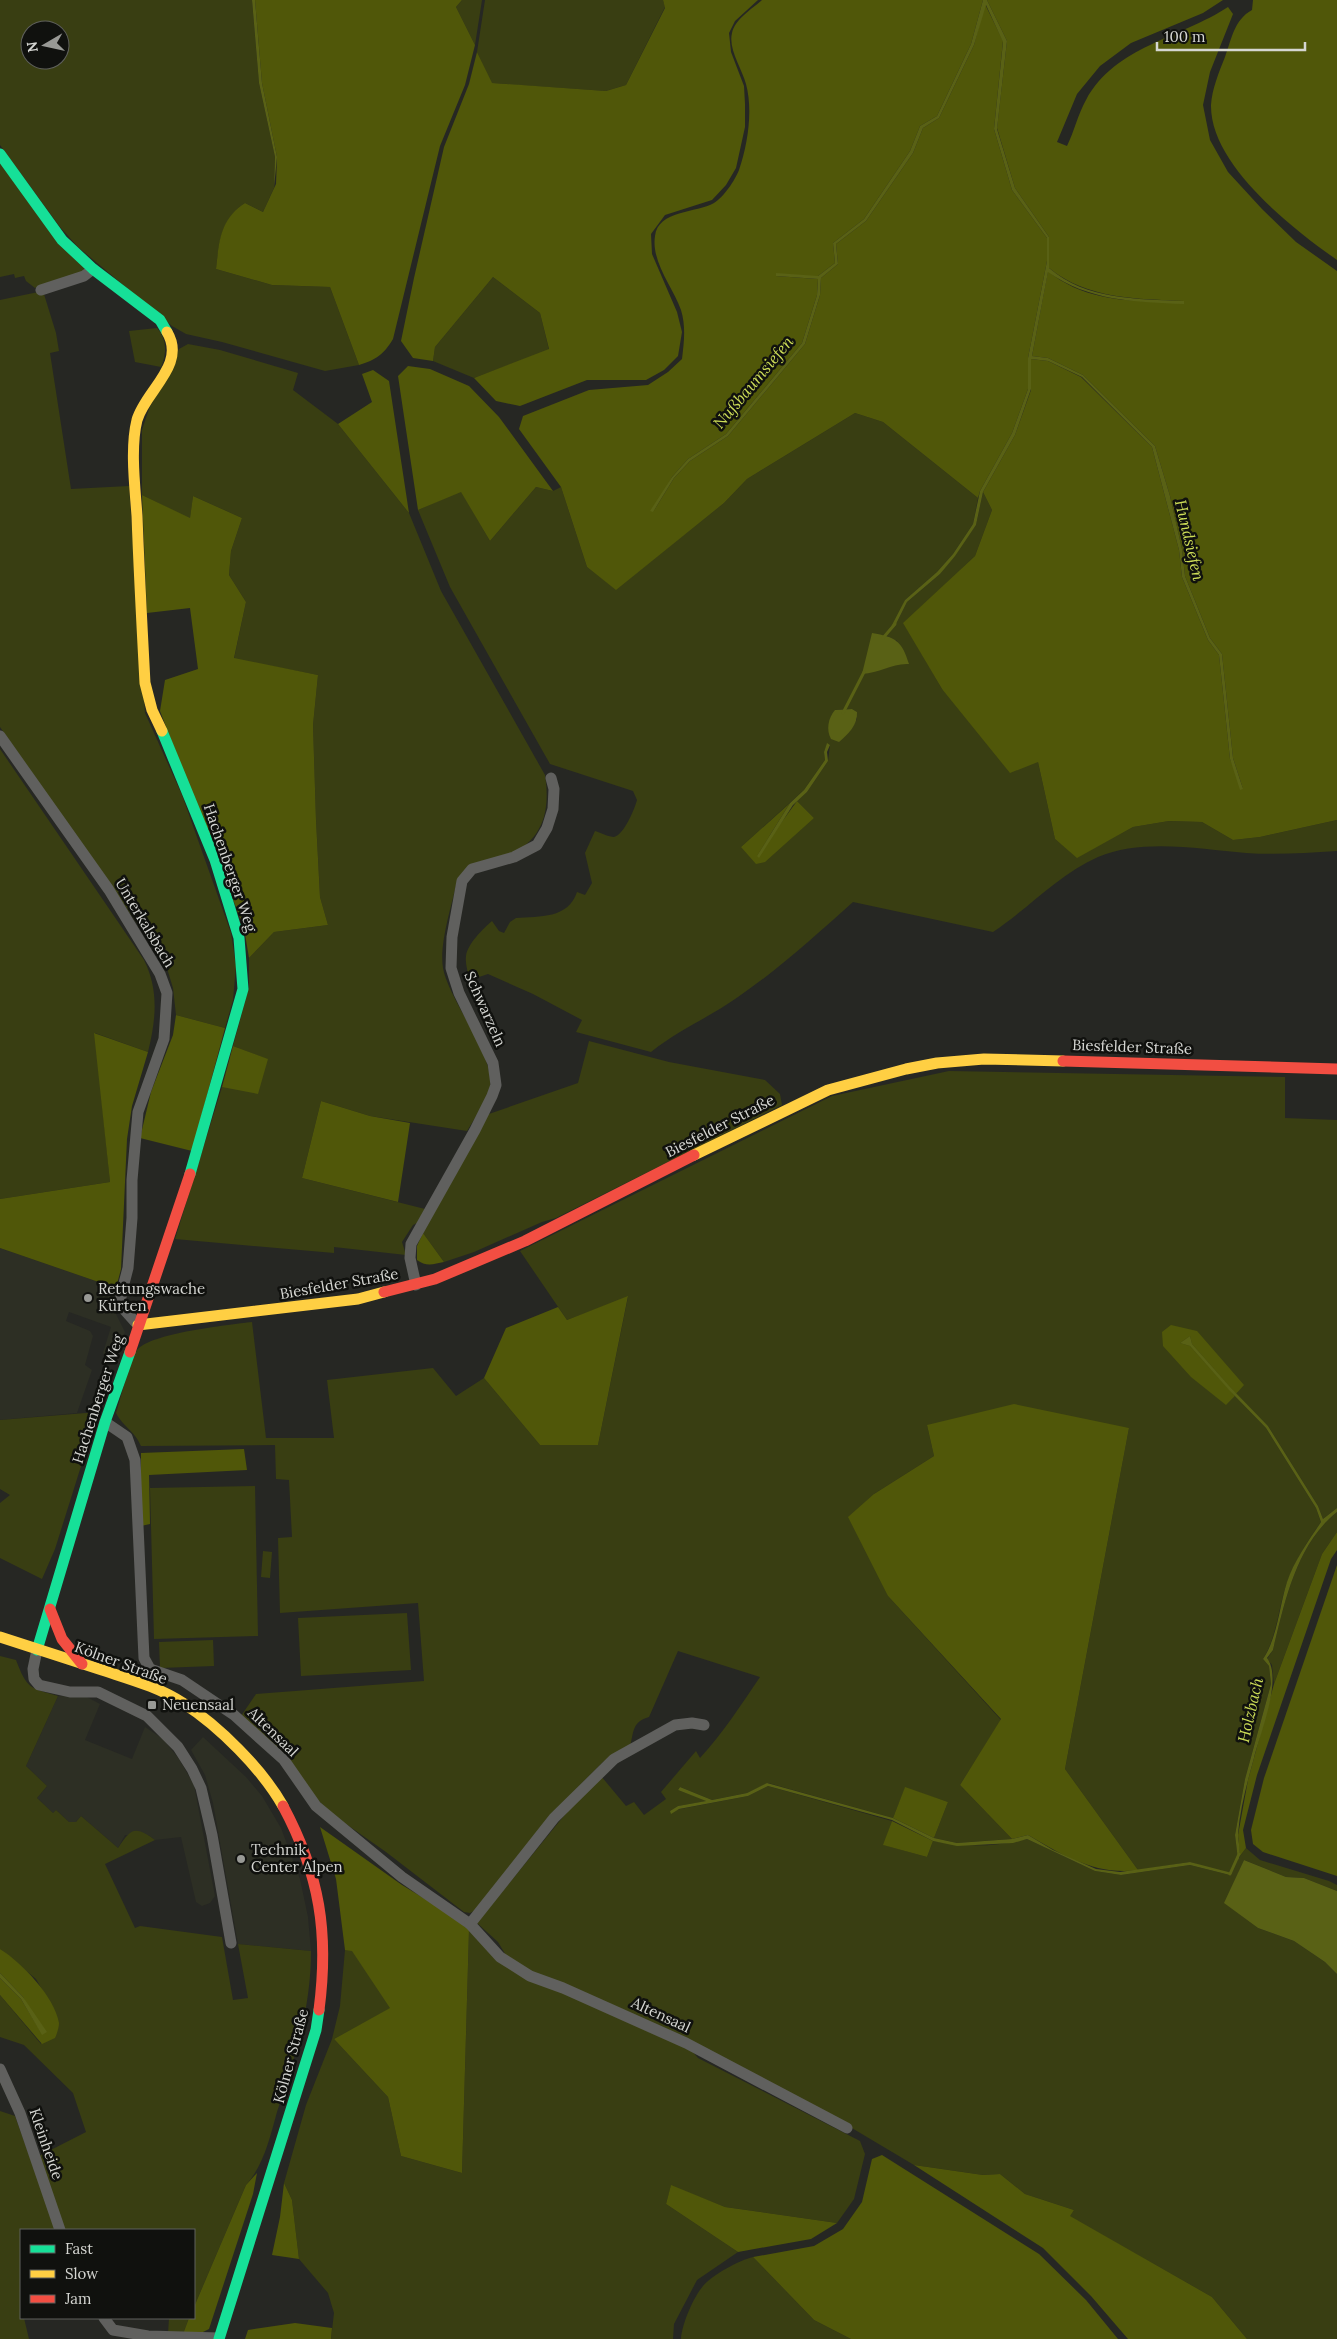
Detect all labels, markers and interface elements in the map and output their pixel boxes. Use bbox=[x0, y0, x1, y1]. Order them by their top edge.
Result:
north arrow bbox=[20, 20, 70, 70]
scale bar bbox=[1157, 20, 1304, 52]
text: 100 m bbox=[1164, 27, 1205, 46]
text: N bbox=[22, 40, 42, 54]
water label: Nußbaumsiefen bbox=[708, 332, 798, 432]
water label: Hundsiefen bbox=[1171, 498, 1209, 583]
street label: Hachenberger Weg bbox=[200, 801, 262, 935]
street label: Unterkalsbach bbox=[111, 875, 180, 971]
street label: Schwarzeln bbox=[460, 968, 510, 1049]
street label: Biesfelder Straße bbox=[1072, 1035, 1192, 1058]
street label: Biesfelder Straße bbox=[662, 1090, 778, 1161]
street label: Biesfelder Straße bbox=[278, 1264, 400, 1303]
place label: Rettungswache Kürten bbox=[98, 1279, 205, 1315]
marker: Rettungswache Kürten bbox=[82, 1292, 94, 1304]
street label: Hachenberger Weg bbox=[68, 1331, 128, 1466]
street label: Kölner Straße bbox=[72, 1637, 170, 1688]
water label: Holzbach bbox=[1233, 1676, 1267, 1744]
place label: Neuensaal bbox=[162, 1695, 234, 1714]
marker: Neuensaal bbox=[146, 1699, 158, 1711]
street label: Altensaal bbox=[243, 1702, 303, 1760]
place label: Technik Center Alpen bbox=[251, 1840, 343, 1876]
marker: Technik Center Alpen bbox=[235, 1853, 247, 1865]
street label: Altensaal bbox=[628, 1992, 694, 2036]
street label: Kölner Straße bbox=[269, 2006, 312, 2105]
street label: Kleinheide bbox=[25, 2106, 68, 2182]
legend bbox=[20, 2229, 195, 2319]
text: Fast bbox=[65, 2239, 93, 2258]
text: Slow bbox=[65, 2264, 98, 2283]
text: Jam bbox=[64, 2289, 92, 2308]

